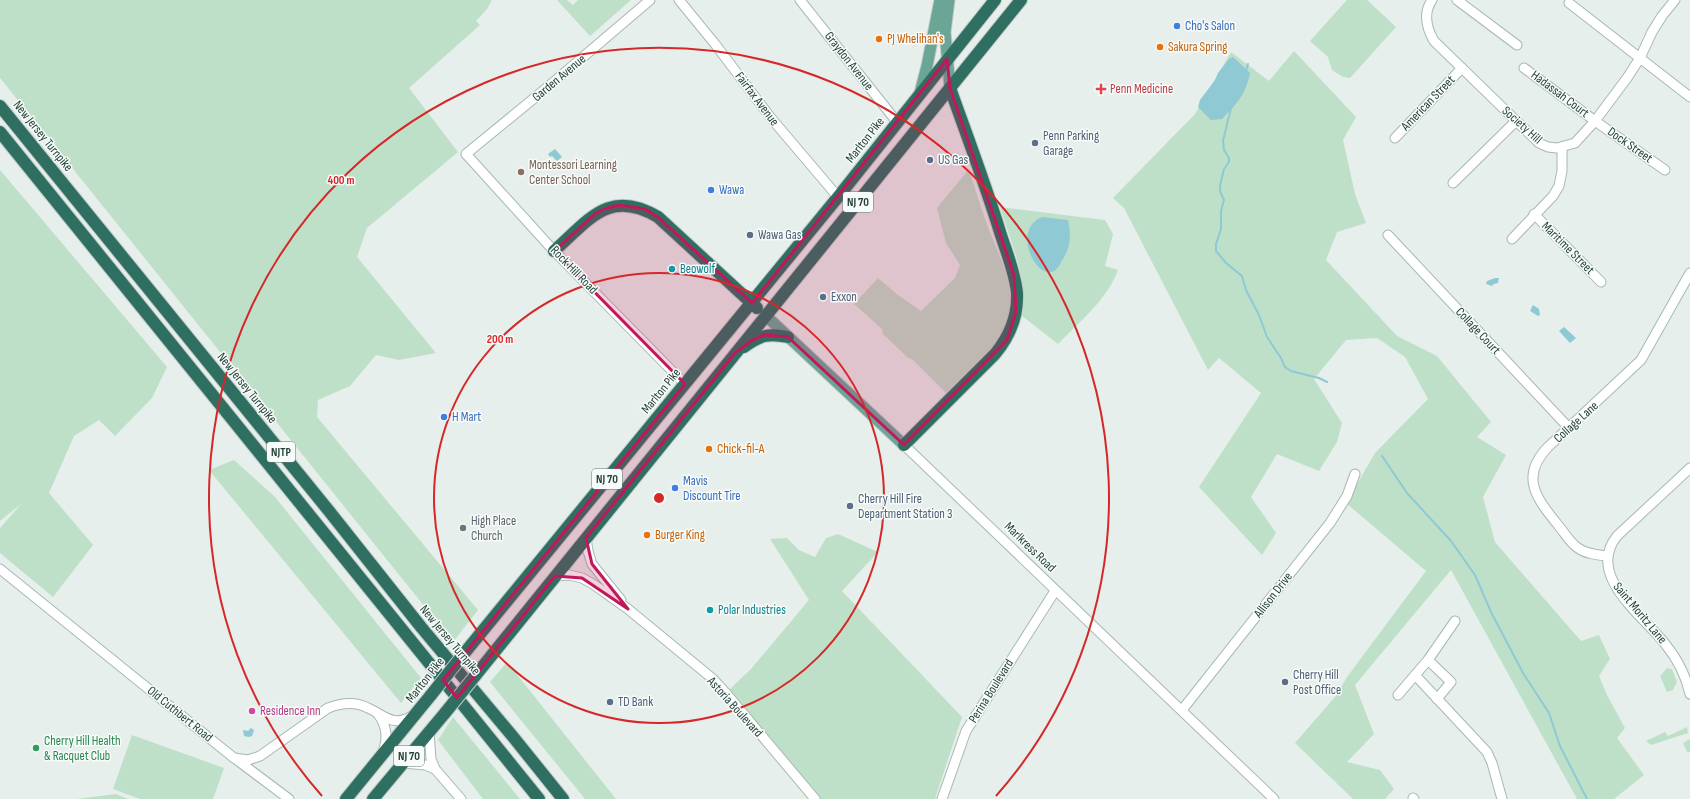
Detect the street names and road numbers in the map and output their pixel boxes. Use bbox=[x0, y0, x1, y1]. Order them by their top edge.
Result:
street label: Graydon Avenue bbox=[821, 28, 877, 94]
street label: Garden Avenue bbox=[529, 51, 589, 105]
street label: Hadassah Court bbox=[1528, 67, 1592, 121]
street label: Fairfax Avenue bbox=[732, 69, 782, 129]
street label: American Street bbox=[1397, 72, 1458, 135]
street label: New Jersey Turnpike bbox=[10, 97, 76, 175]
street label: Society Hill bbox=[1499, 103, 1545, 147]
street label: Marlton Pike bbox=[842, 114, 888, 166]
street label: Dock Street bbox=[1604, 124, 1656, 166]
road number: NJ 70 bbox=[843, 192, 873, 212]
street label: Maritime Street bbox=[1538, 218, 1598, 278]
street label: Rock Hill Road bbox=[547, 242, 601, 298]
street label: Collage Court bbox=[1452, 304, 1504, 358]
street label: New Jersey Turnpike bbox=[214, 349, 280, 427]
street label: Marlton Pike bbox=[638, 365, 684, 417]
street label: Collage Lane bbox=[1550, 398, 1602, 446]
road number: NJTP bbox=[267, 442, 295, 462]
road number: NJ 70 bbox=[592, 469, 622, 489]
street label: Marlkress Road bbox=[1001, 518, 1059, 576]
street label: Allison Drive bbox=[1250, 569, 1296, 622]
street label: Saint Moritz Lane bbox=[1610, 579, 1670, 647]
street label: New Jersey Turnpike bbox=[416, 602, 484, 678]
street label: Marlton Pike bbox=[402, 654, 448, 706]
street label: Perina Boulevard bbox=[965, 656, 1017, 726]
street label: Astoria Boulevard bbox=[703, 673, 766, 740]
street label: Old Cuthbert Road bbox=[144, 683, 216, 745]
road number: NJ 70 bbox=[394, 746, 424, 766]

